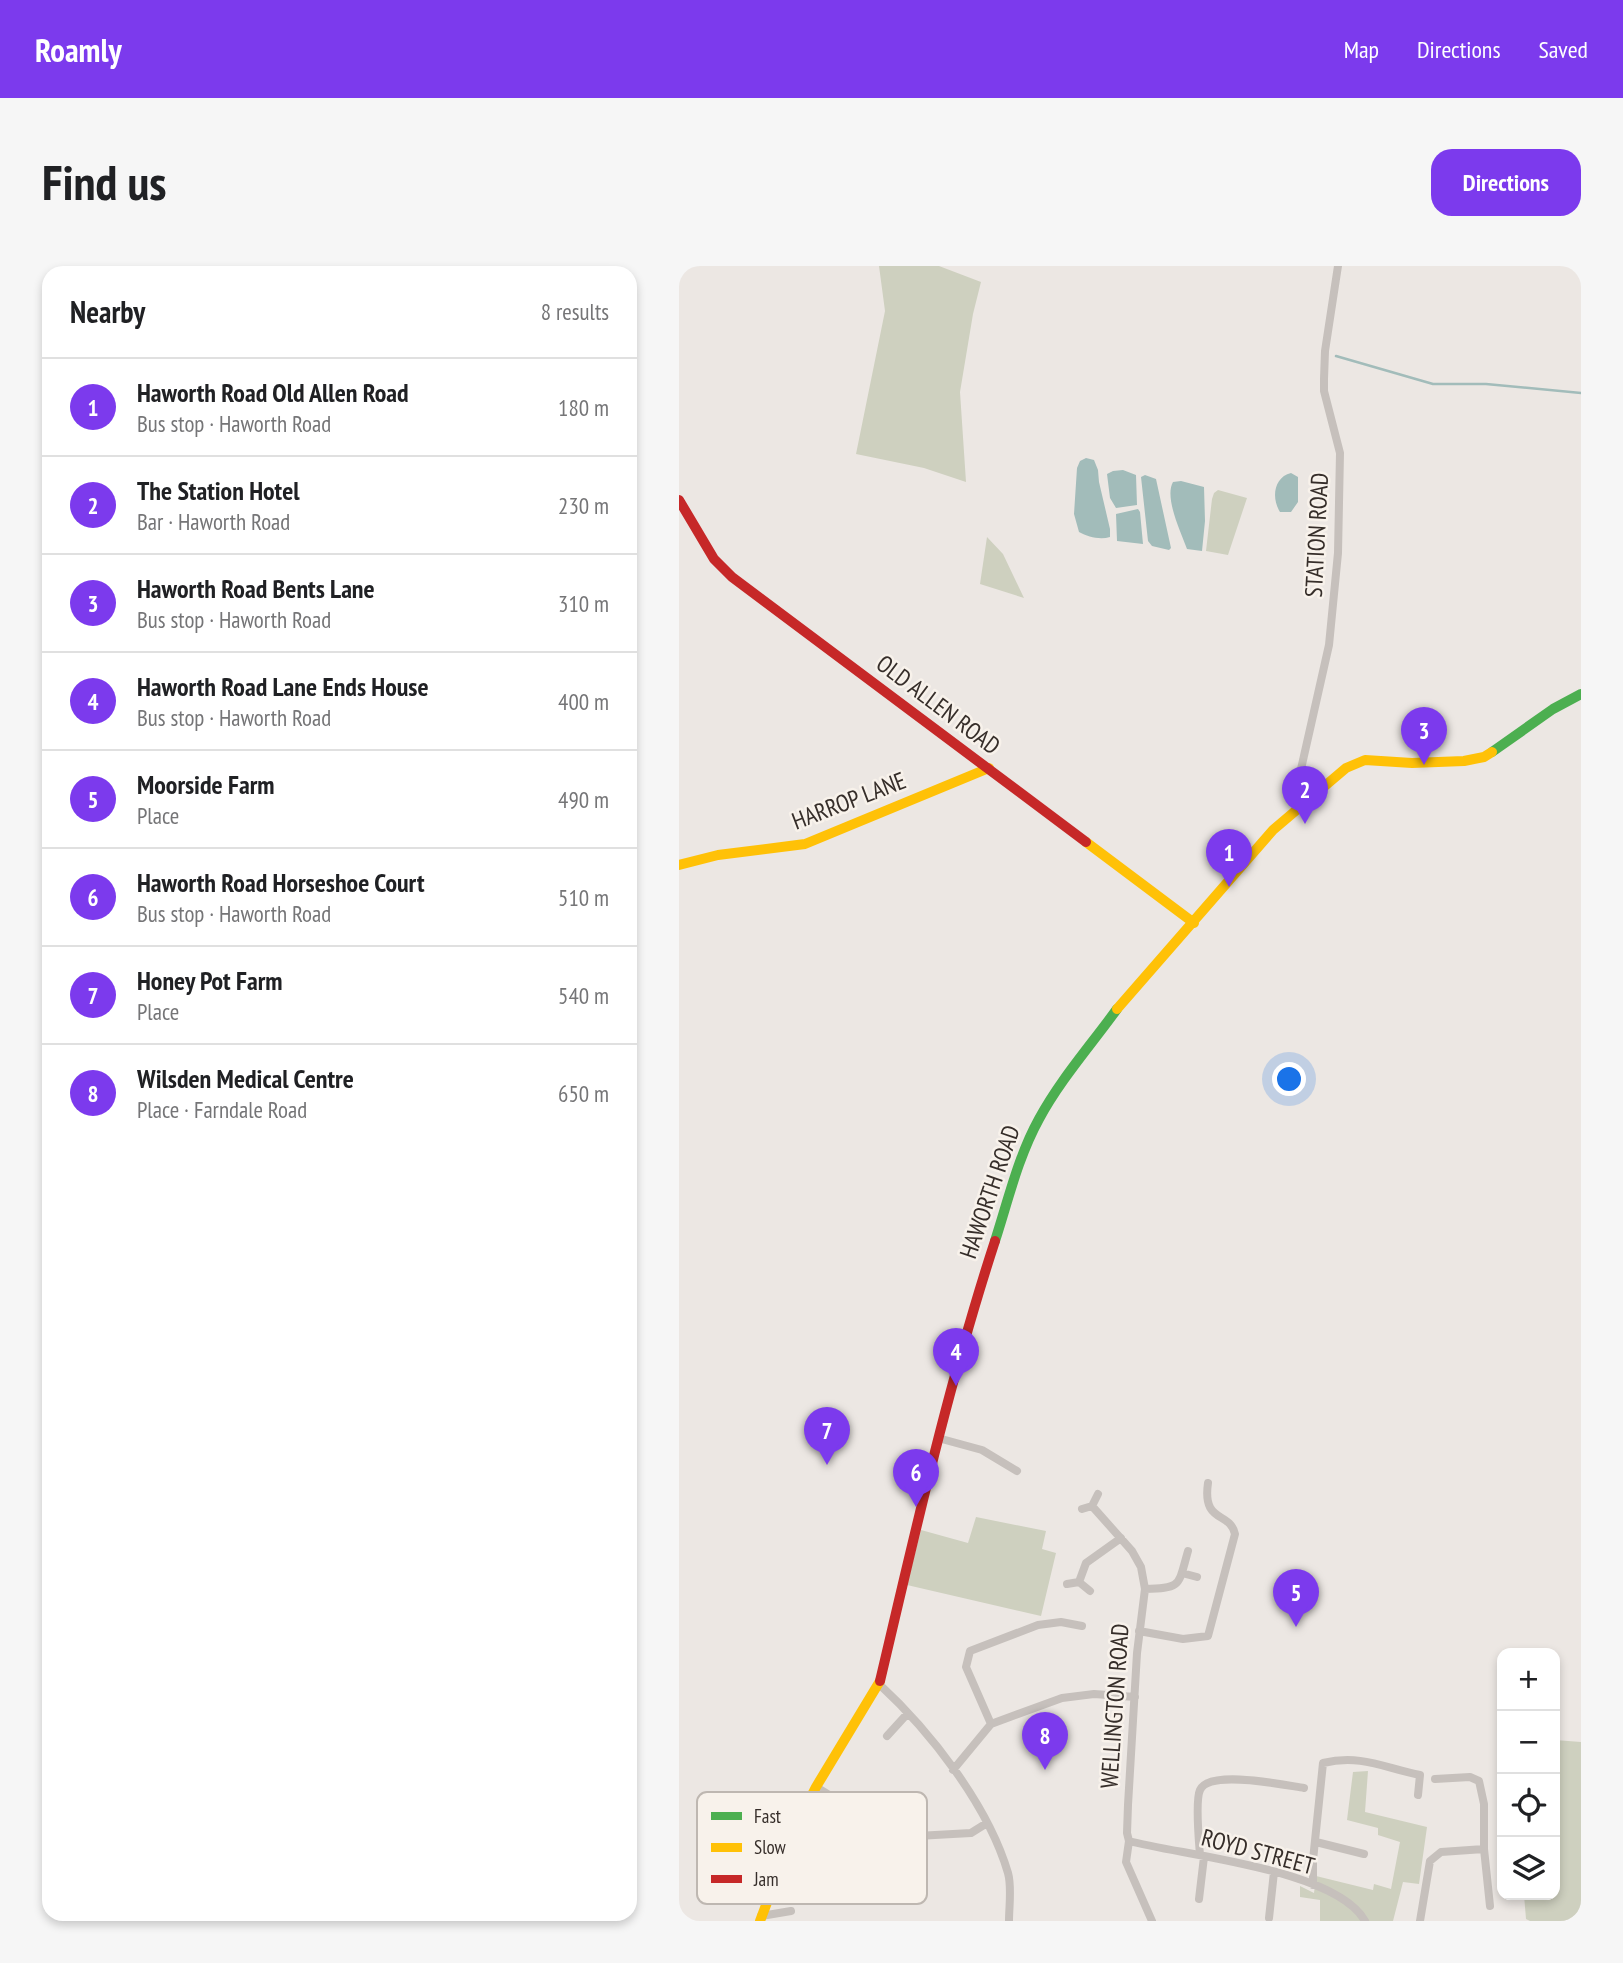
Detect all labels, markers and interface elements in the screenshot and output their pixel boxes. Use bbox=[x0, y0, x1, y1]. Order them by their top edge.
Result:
text: Roamly bbox=[35, 28, 122, 71]
text: Map bbox=[1344, 34, 1379, 65]
text: Directions bbox=[1417, 34, 1501, 65]
text: Saved bbox=[1539, 34, 1588, 65]
button: Directions bbox=[1431, 149, 1581, 216]
text: Find us bbox=[42, 150, 166, 214]
text: Nearby bbox=[70, 292, 145, 331]
text: 8 results bbox=[541, 297, 609, 326]
text: Haworth Road Old Allen Road bbox=[137, 376, 409, 409]
text: 1 bbox=[88, 393, 99, 422]
text: 180 m bbox=[558, 393, 609, 422]
text: Bus stop · Haworth Road bbox=[137, 409, 331, 438]
street label: STATION ROAD bbox=[1298, 472, 1335, 598]
text: The Station Hotel bbox=[137, 474, 300, 507]
text: 2 bbox=[88, 491, 99, 520]
text: 230 m bbox=[558, 491, 609, 520]
text: Bar · Haworth Road bbox=[137, 507, 290, 536]
text: Haworth Road Bents Lane bbox=[137, 572, 375, 605]
text: 3 bbox=[88, 589, 99, 618]
text: 310 m bbox=[558, 589, 609, 618]
text: Bus stop · Haworth Road bbox=[137, 605, 331, 634]
street label: OLD ALLEN ROAD bbox=[870, 648, 1006, 761]
text: Haworth Road Lane Ends House bbox=[137, 670, 429, 703]
text: 4 bbox=[88, 687, 99, 716]
text: 400 m bbox=[558, 687, 609, 716]
text: Bus stop · Haworth Road bbox=[137, 703, 331, 732]
pin: 3 bbox=[1401, 707, 1447, 765]
street label: HARROP LANE bbox=[787, 765, 910, 836]
pin: 2 bbox=[1282, 766, 1328, 824]
text: Moorside Farm bbox=[137, 768, 275, 801]
text: 5 bbox=[88, 785, 99, 814]
text: 490 m bbox=[558, 785, 609, 814]
text: Place bbox=[137, 801, 179, 830]
pin: 1 bbox=[1206, 829, 1252, 887]
text: Haworth Road Horseshoe Court bbox=[137, 866, 424, 899]
text: 6 bbox=[88, 883, 99, 912]
text: 510 m bbox=[558, 883, 609, 912]
text: Bus stop · Haworth Road bbox=[137, 899, 331, 928]
text: Honey Pot Farm bbox=[137, 964, 283, 997]
text: 7 bbox=[88, 981, 99, 1010]
text: 540 m bbox=[558, 981, 609, 1010]
text: Place bbox=[137, 997, 179, 1026]
text: Wilsden Medical Centre bbox=[137, 1062, 354, 1095]
your location bbox=[1272, 1062, 1306, 1096]
text: 8 bbox=[88, 1079, 99, 1108]
text: 650 m bbox=[558, 1079, 609, 1108]
text: Place · Farndale Road bbox=[137, 1095, 307, 1124]
street label: HAWORTH ROAD bbox=[952, 1121, 1027, 1263]
pin: 4 bbox=[933, 1328, 979, 1386]
pin: 7 bbox=[804, 1407, 850, 1465]
pin: 6 bbox=[893, 1449, 939, 1507]
pin: 5 bbox=[1273, 1569, 1319, 1627]
street label: WELLINGTON ROAD bbox=[1093, 1623, 1136, 1789]
map controls bbox=[1497, 1648, 1560, 1900]
button: + bbox=[1497, 1648, 1560, 1711]
button: − bbox=[1497, 1711, 1560, 1774]
pin: 8 bbox=[1022, 1712, 1068, 1770]
button: locate bbox=[1497, 1774, 1560, 1837]
legend bbox=[697, 1792, 927, 1904]
text: Fast bbox=[754, 1804, 782, 1828]
street label: ROYD STREET bbox=[1198, 1822, 1318, 1882]
text: Slow bbox=[754, 1835, 787, 1859]
button: layers bbox=[1497, 1837, 1560, 1900]
text: Jam bbox=[753, 1867, 779, 1891]

